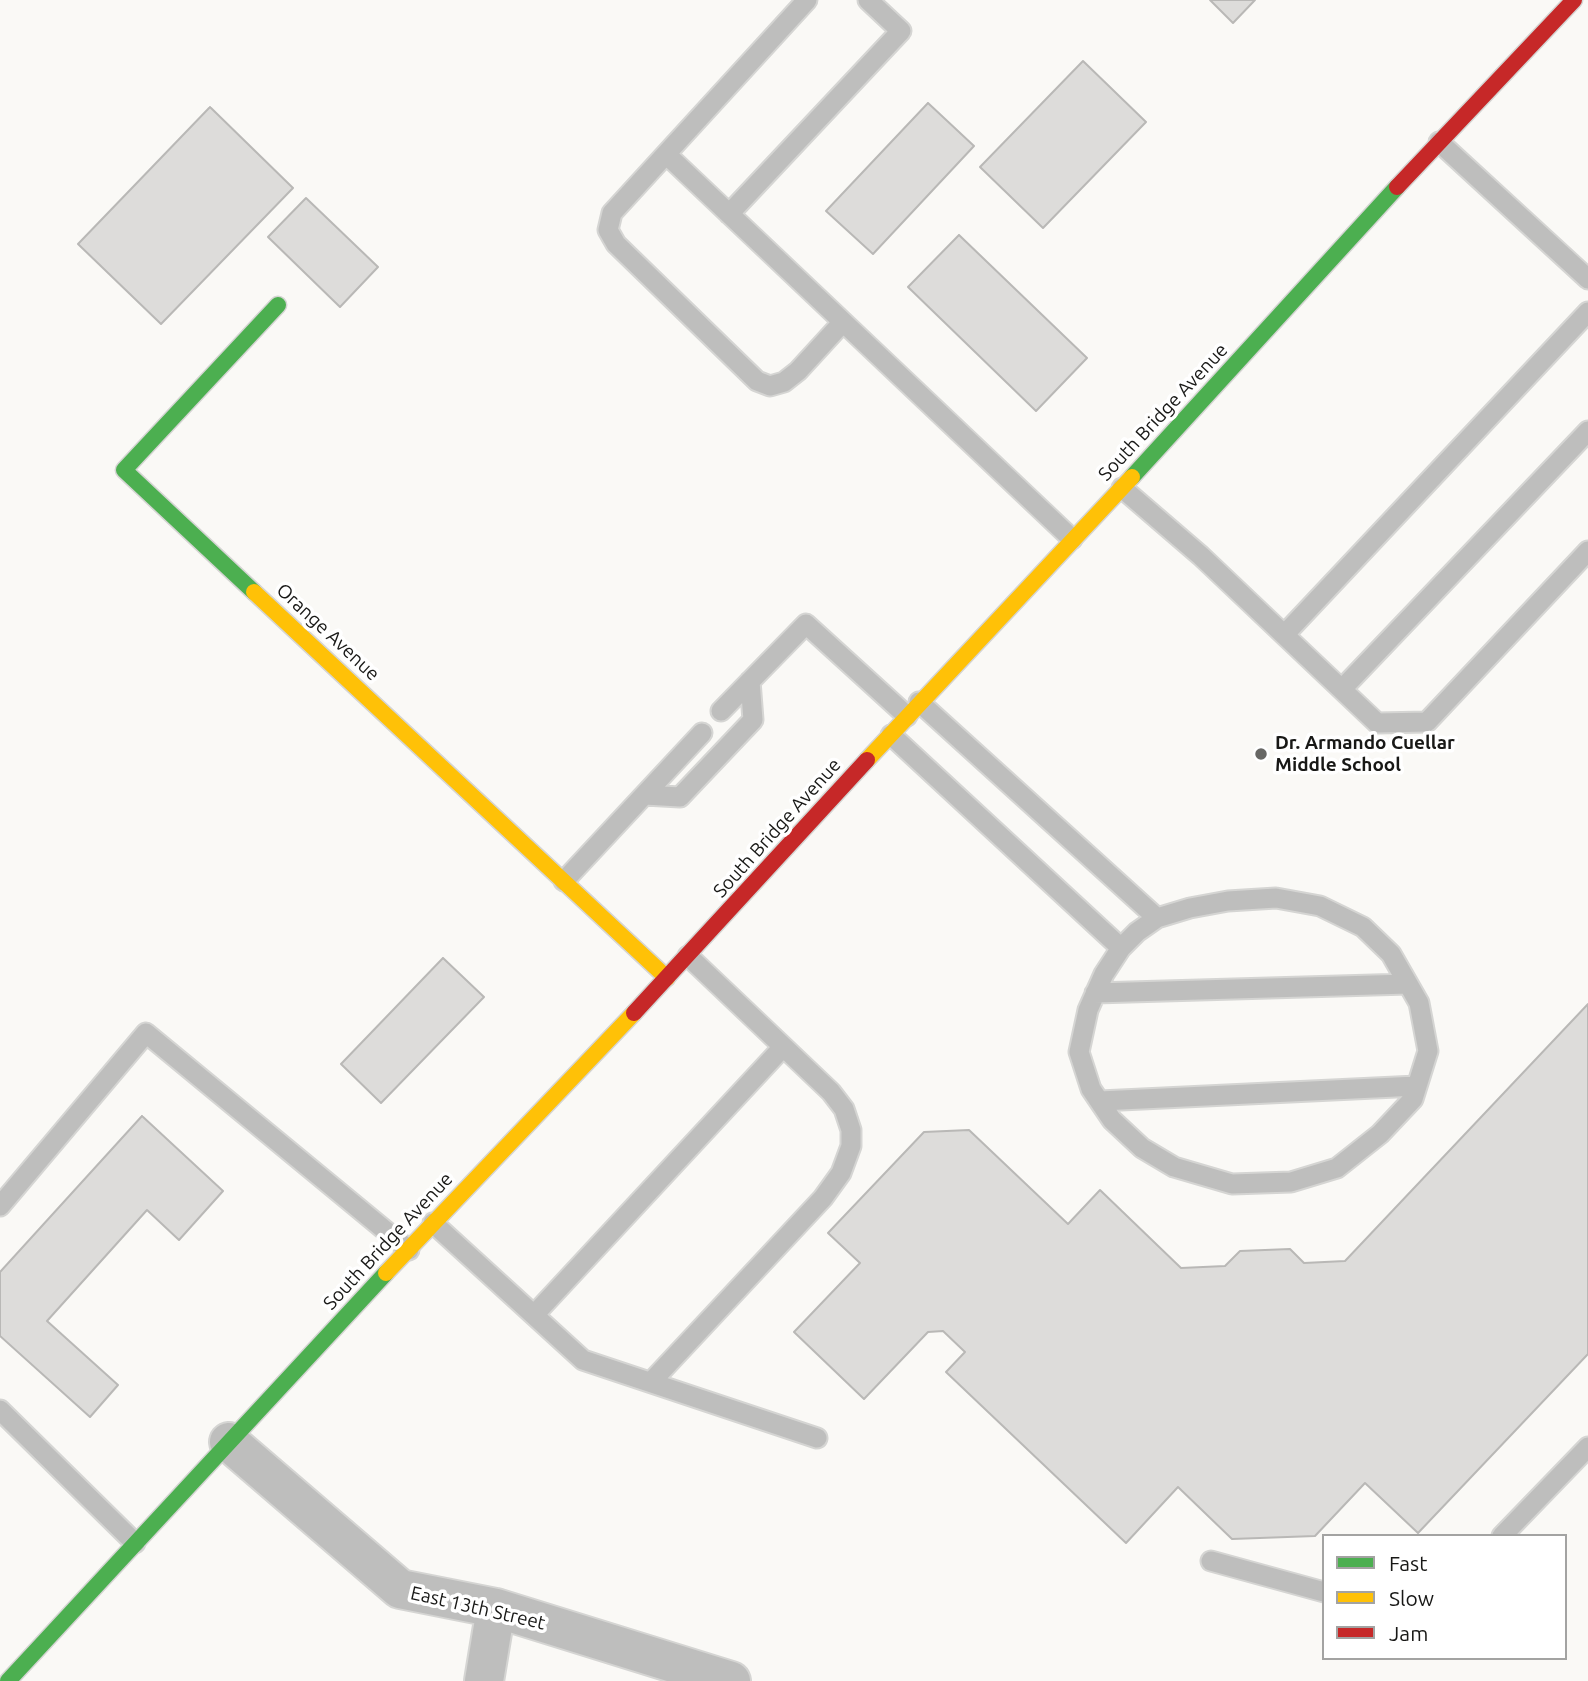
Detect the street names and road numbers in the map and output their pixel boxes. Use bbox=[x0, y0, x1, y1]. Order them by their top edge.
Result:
street label: South Bridge Avenue bbox=[1094, 339, 1232, 485]
street label: Orange Avenue bbox=[272, 579, 384, 685]
street label: South Bridge Avenue bbox=[709, 754, 845, 902]
street label: South Bridge Avenue bbox=[319, 1168, 457, 1314]
street label: East 13th Street bbox=[408, 1581, 548, 1635]

